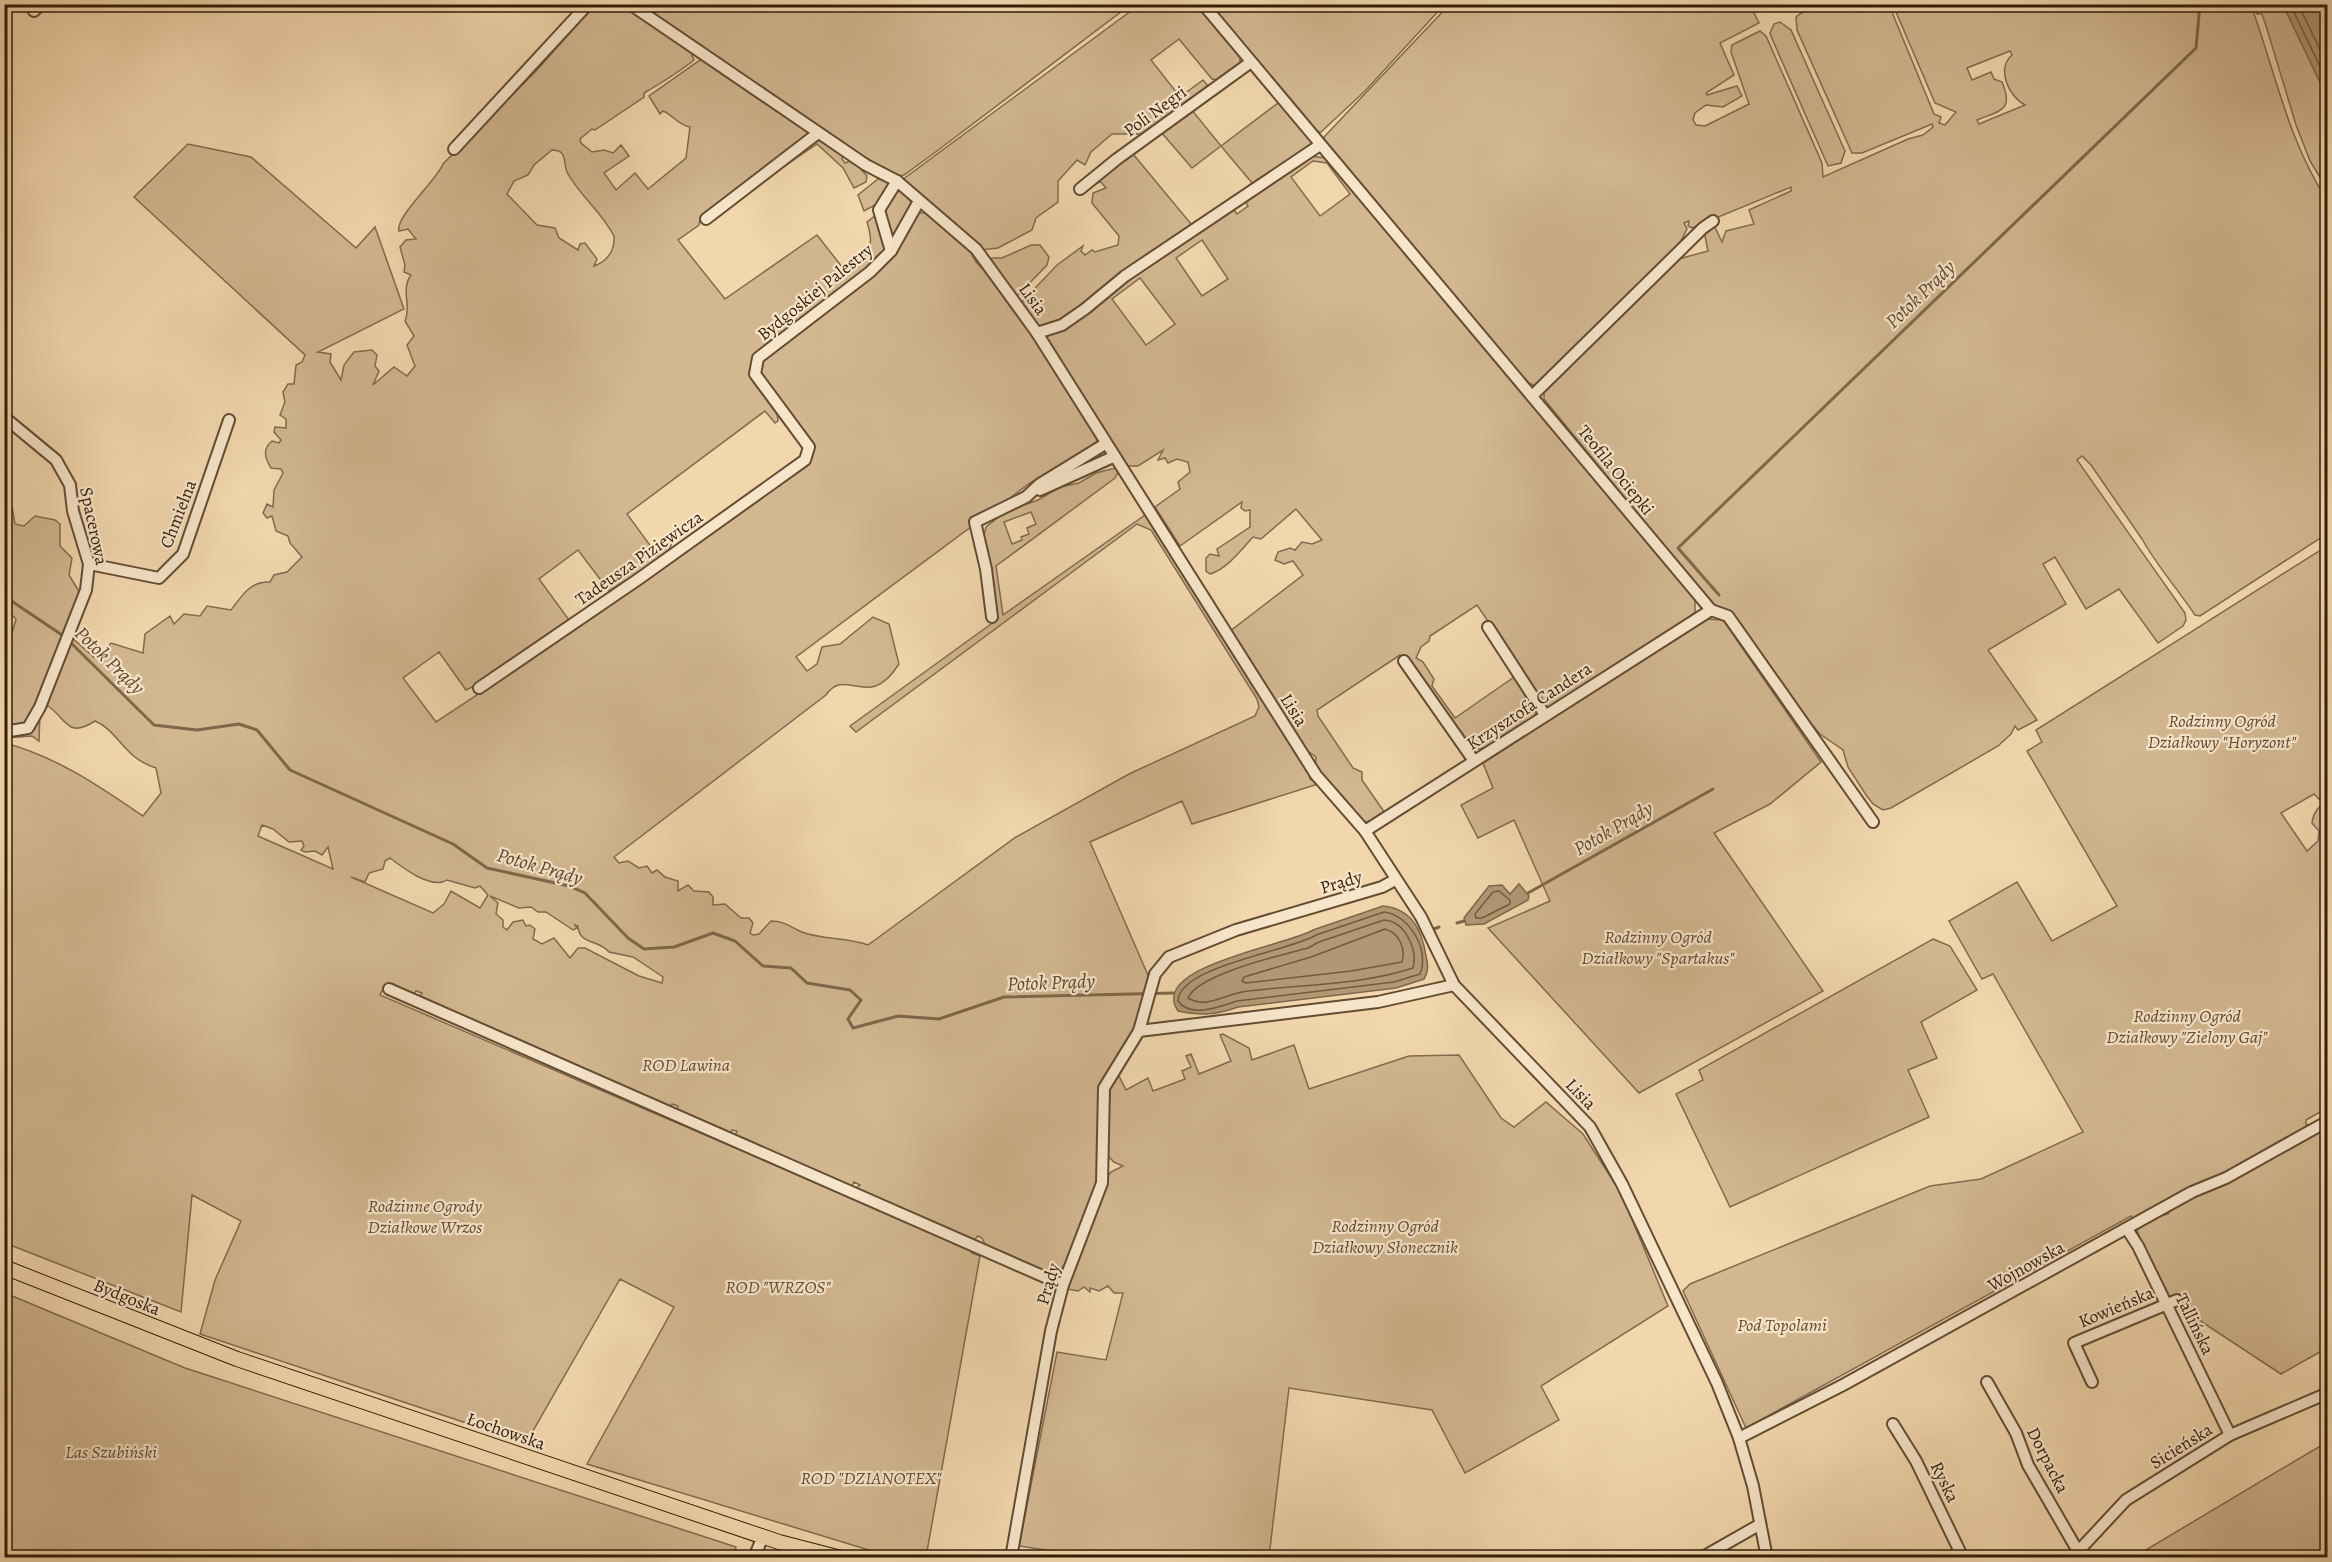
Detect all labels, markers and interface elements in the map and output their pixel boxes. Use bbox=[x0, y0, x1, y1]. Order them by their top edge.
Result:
street label: Poli Negri bbox=[1119, 80, 1191, 142]
street label: Bydgoskiej Palestry bbox=[752, 237, 879, 346]
water label: Potok Prądy bbox=[1879, 254, 1962, 335]
street label: Lisia bbox=[1013, 278, 1053, 321]
street label: Teofila Ociepki bbox=[1572, 420, 1660, 520]
street label: Chmielna bbox=[154, 476, 202, 552]
street label: Spacerowa bbox=[74, 485, 114, 568]
street label: Tadeusza Piziewicza bbox=[570, 505, 708, 611]
water label: Potok Prądy bbox=[69, 620, 151, 701]
street label: Krzysztofa Candera bbox=[1462, 656, 1597, 756]
street label: Lisia bbox=[1275, 689, 1314, 732]
park label: Rodzinny Ogród Działkowy "Horyzont" bbox=[2148, 709, 2297, 754]
water label: Potok Prądy bbox=[1568, 795, 1658, 862]
water label: Potok Prądy bbox=[494, 841, 586, 892]
street label: Prądy bbox=[1317, 864, 1366, 899]
park label: Rodzinny Ogród Działkowy "Spartakus" bbox=[1581, 925, 1735, 970]
water label: Potok Prądy bbox=[1007, 967, 1096, 998]
park label: Rodzinny Ogród Działkowy "Zielony Gaj" bbox=[2106, 1004, 2268, 1049]
park label: ROD Lawina bbox=[642, 1053, 730, 1077]
street label: Lisia bbox=[1560, 1073, 1602, 1115]
park label: Rodzinne Ogrody Działkowe Wrzos bbox=[368, 1194, 482, 1239]
park label: Rodzinny Ogród Działkowy Słonecznik bbox=[1312, 1214, 1458, 1259]
street label: Wojnowska bbox=[1982, 1235, 2069, 1297]
street label: Prądy bbox=[1030, 1259, 1066, 1308]
street label: Bydgoska bbox=[90, 1273, 165, 1321]
park label: ROD "WRZOS" bbox=[725, 1275, 831, 1299]
street label: Kowieńska bbox=[2075, 1280, 2158, 1334]
street label: Tallińska bbox=[2170, 1289, 2220, 1359]
park label: Pod Topolami bbox=[1737, 1313, 1827, 1337]
street label: Łochowska bbox=[463, 1406, 549, 1456]
street label: Sicieńska bbox=[2145, 1417, 2217, 1475]
street label: Dorpacka bbox=[2021, 1423, 2075, 1498]
park label: Las Szubiński bbox=[65, 1440, 157, 1464]
street label: Ryska bbox=[1925, 1457, 1965, 1507]
park label: ROD "DZIANOTEX" bbox=[800, 1466, 942, 1490]

